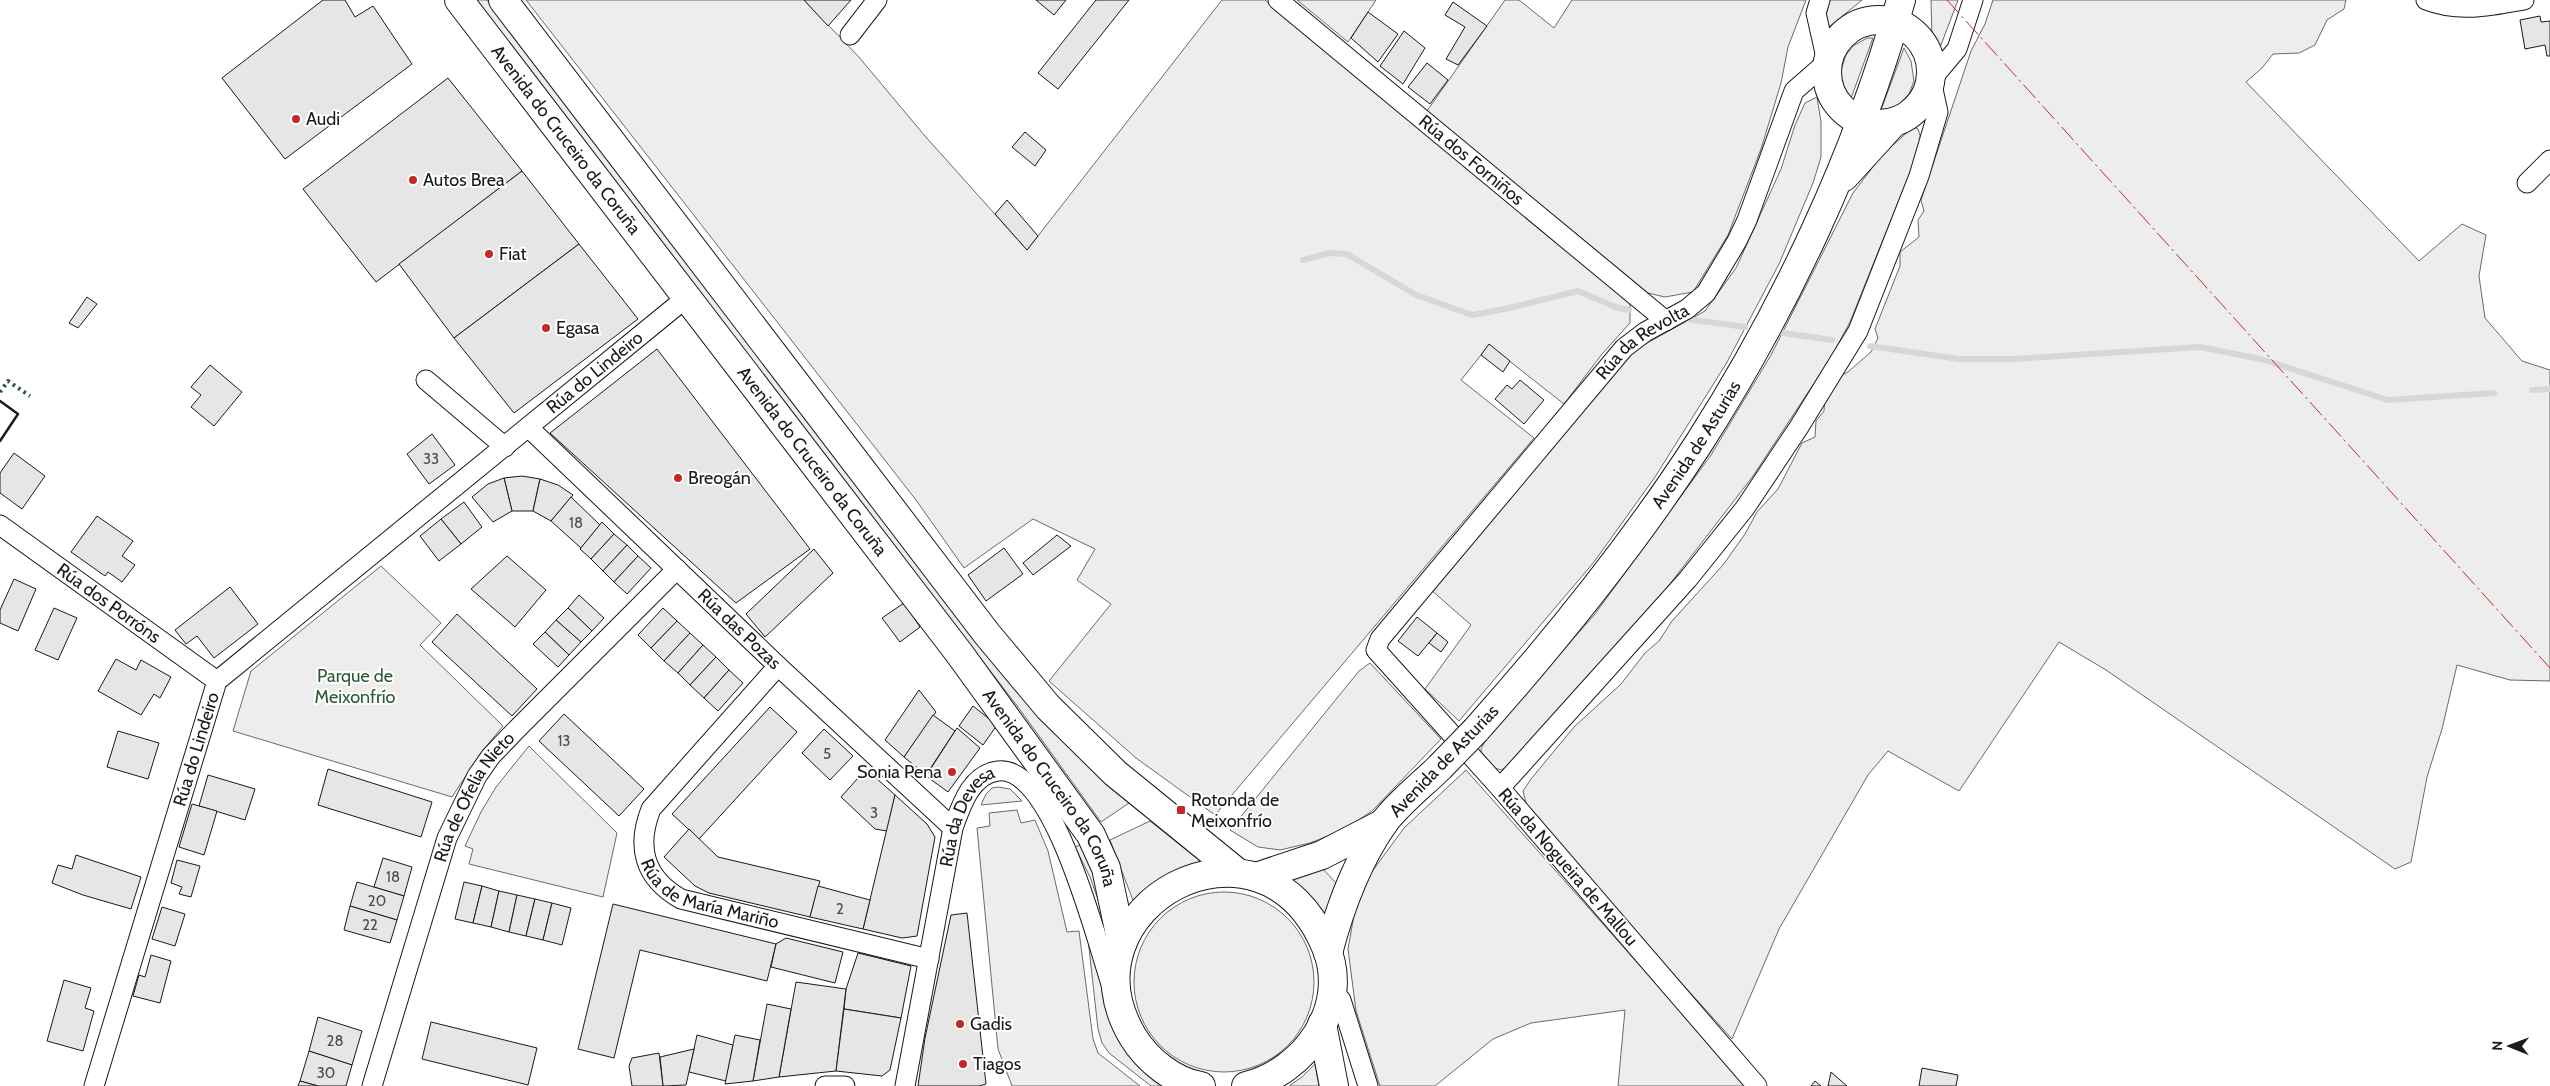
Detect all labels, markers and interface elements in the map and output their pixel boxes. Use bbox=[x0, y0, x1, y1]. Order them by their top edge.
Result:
street label: Avenida do Cruceiro da Coruña bbox=[486, 41, 646, 239]
place label: Audi bbox=[306, 108, 340, 130]
street label: Rúa dos Forniños bbox=[1414, 110, 1528, 210]
marker: Audi bbox=[290, 113, 302, 125]
place label: Autos Brea bbox=[423, 169, 505, 191]
marker: Autos Brea bbox=[407, 174, 419, 186]
place label: Fiat bbox=[499, 243, 527, 265]
marker: Fiat bbox=[483, 248, 495, 260]
street label: Rúa da Revolta bbox=[1591, 299, 1693, 384]
place label: Egasa bbox=[556, 317, 600, 339]
marker: Egasa bbox=[540, 322, 552, 334]
street label: Rúa do Lindeiro bbox=[542, 327, 648, 418]
street label: Avenida do Cruceiro da Coruña bbox=[733, 362, 892, 561]
street label: Avenida de Asturias bbox=[1647, 377, 1746, 513]
house number: 33 bbox=[423, 450, 439, 468]
place label: Breogán bbox=[688, 467, 751, 489]
marker: Breogán bbox=[672, 472, 684, 484]
house number: 18 bbox=[569, 514, 583, 532]
street label: Rúa dos Porróns bbox=[53, 558, 165, 648]
street label: Rúa das Pozas bbox=[693, 584, 786, 674]
park label: Parque de Meixonfrío bbox=[315, 665, 396, 708]
street label: Avenida do Cruceiro da Coruña bbox=[978, 685, 1121, 889]
street label: Rúa do Lindeiro bbox=[169, 689, 224, 809]
street label: Avenida de Asturias bbox=[1385, 700, 1503, 822]
street label: Rúa de Ofelia Nieto bbox=[429, 727, 519, 865]
house number: 13 bbox=[557, 732, 571, 750]
house number: 5 bbox=[823, 745, 831, 763]
place label: Sonia Pena bbox=[857, 761, 942, 783]
street label: Rúa da Devesa bbox=[935, 761, 998, 869]
marker: Sonia Pena bbox=[946, 766, 958, 778]
street label: Rúa da Nogueira de Mallou bbox=[1494, 784, 1642, 950]
place label: Rotonda de Meixonfrío bbox=[1191, 789, 1279, 832]
house number: 3 bbox=[870, 804, 878, 822]
marker: Rotonda de Meixonfrío bbox=[1175, 804, 1187, 816]
street label: Rúa de María Mariño bbox=[636, 856, 781, 933]
house number: 18 bbox=[386, 868, 400, 886]
house number: 20 bbox=[368, 892, 386, 910]
house number: 2 bbox=[836, 900, 844, 918]
house number: 22 bbox=[362, 916, 378, 934]
place label: Gadis bbox=[970, 1013, 1012, 1035]
marker: Gadis bbox=[954, 1018, 966, 1030]
north arrow bbox=[2485, 1021, 2535, 1071]
house number: 28 bbox=[327, 1032, 343, 1050]
text: N bbox=[2488, 1041, 2506, 1051]
place label: Tiagos bbox=[973, 1053, 1021, 1075]
marker: Tiagos bbox=[957, 1058, 969, 1070]
house number: 30 bbox=[317, 1064, 335, 1082]

